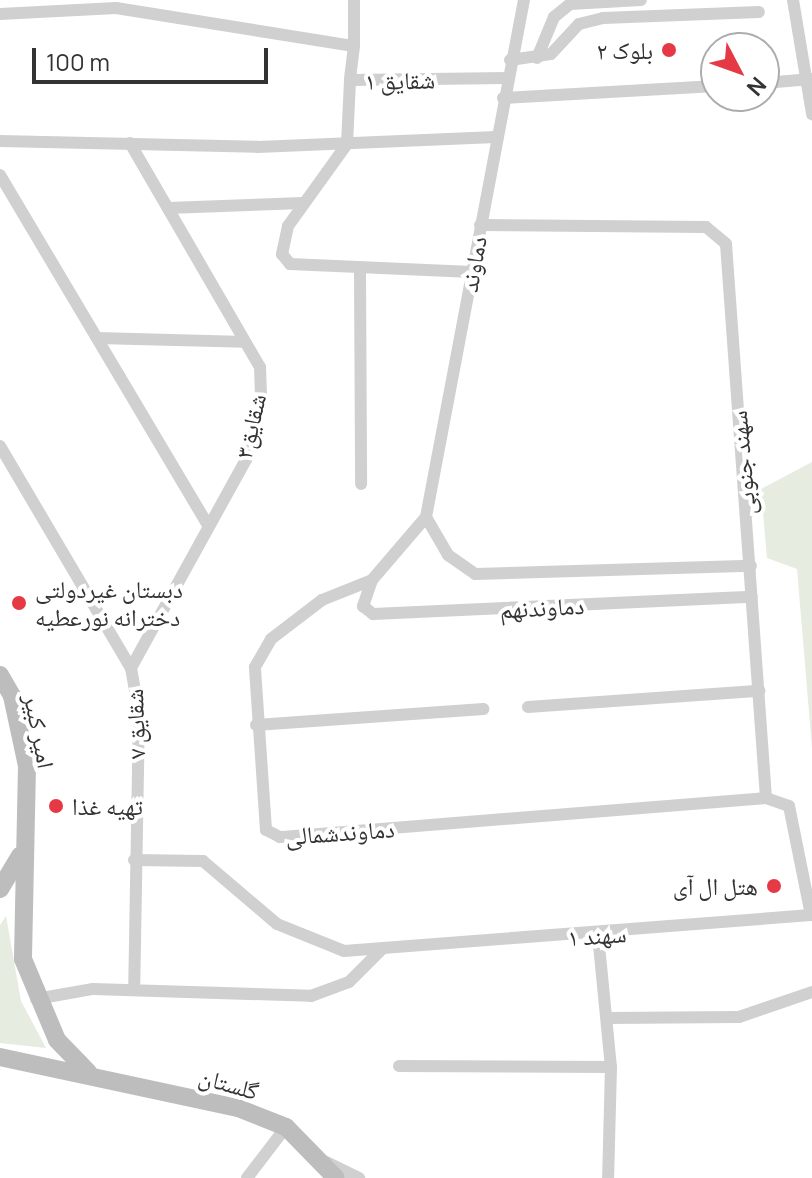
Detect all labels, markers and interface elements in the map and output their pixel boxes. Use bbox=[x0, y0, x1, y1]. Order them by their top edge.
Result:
scale bar bbox=[36, 32, 272, 82]
north arrow bbox=[700, 32, 780, 112]
place label: بلوک ۲ bbox=[596, 36, 653, 64]
marker: بلوک ۲ bbox=[660, 41, 678, 59]
text: 100 m bbox=[46, 45, 110, 78]
street label: شقایق ۱ bbox=[365, 65, 435, 95]
text: N bbox=[740, 71, 773, 102]
street label: دماوند bbox=[454, 234, 492, 294]
street label: شقایق۳ bbox=[229, 391, 271, 461]
street label: سهند جنوبی bbox=[723, 410, 761, 516]
place label: دبستان غیردولتی دخترانه نورعطیه bbox=[35, 575, 183, 631]
street label: دماوندنهم bbox=[499, 590, 585, 624]
marker: دبستان غیردولتی دخترانه نورعطیه bbox=[10, 594, 28, 612]
street label: شقایق ۷ bbox=[119, 688, 151, 760]
street label: امیر کبیر bbox=[19, 691, 61, 771]
place label: تهیه غذا bbox=[72, 792, 143, 820]
marker: تهیه غذا bbox=[47, 797, 65, 815]
street label: دماوندشمالی bbox=[284, 814, 396, 850]
place label: هتل ال آی bbox=[673, 872, 758, 900]
marker: هتل ال آی bbox=[765, 877, 783, 895]
street label: سهند ۱ bbox=[567, 919, 627, 951]
street label: گلستان bbox=[196, 1061, 262, 1105]

